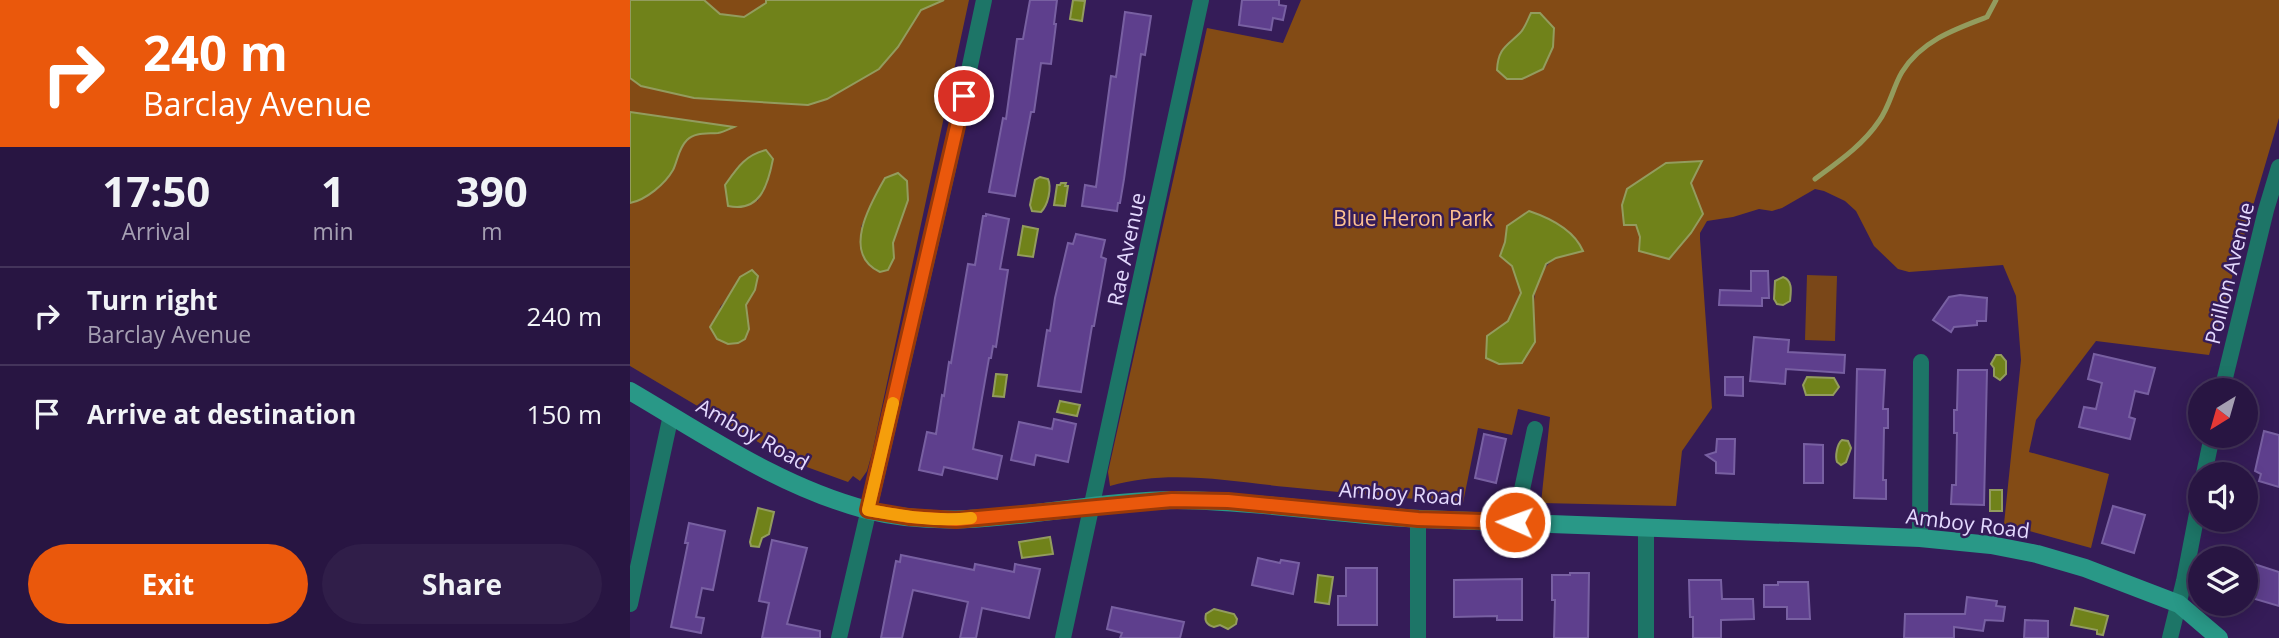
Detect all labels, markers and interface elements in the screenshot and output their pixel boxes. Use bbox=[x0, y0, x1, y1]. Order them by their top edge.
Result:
text: 240 m bbox=[143, 19, 288, 85]
icon: right bbox=[28, 28, 119, 119]
pin bbox=[934, 66, 994, 126]
icon: arrive bbox=[945, 77, 983, 115]
text: Barclay Avenue bbox=[143, 82, 371, 125]
text: 17:50 bbox=[102, 162, 210, 219]
text: 1 bbox=[321, 162, 345, 219]
text: 390 bbox=[456, 162, 528, 219]
street label: Rae Avenue bbox=[1100, 190, 1152, 308]
street label: Poillon Avenue bbox=[2198, 199, 2260, 347]
park label: Blue Heron Park bbox=[1333, 204, 1493, 232]
text: Arrival bbox=[122, 215, 191, 247]
text: min bbox=[312, 215, 354, 247]
text: m bbox=[481, 215, 502, 247]
text: Turn right bbox=[87, 282, 218, 318]
icon: right bbox=[28, 297, 66, 335]
text: 240 m bbox=[527, 298, 602, 334]
text: Barclay Avenue bbox=[87, 318, 251, 350]
north arrow bbox=[2188, 378, 2258, 448]
map controls bbox=[2188, 378, 2258, 616]
street label: Amboy Road bbox=[692, 392, 814, 476]
icon: arrive bbox=[28, 395, 66, 433]
text: Arrive at destination bbox=[87, 396, 356, 432]
text: 150 m bbox=[527, 396, 602, 432]
button: sound bbox=[2188, 462, 2258, 532]
street label: Amboy Road bbox=[1338, 475, 1464, 511]
position arrow bbox=[1478, 485, 1552, 559]
street label: Amboy Road bbox=[1905, 502, 2031, 544]
button: Exit bbox=[28, 544, 308, 624]
button: Share bbox=[322, 544, 602, 624]
button: layers bbox=[2188, 546, 2258, 616]

